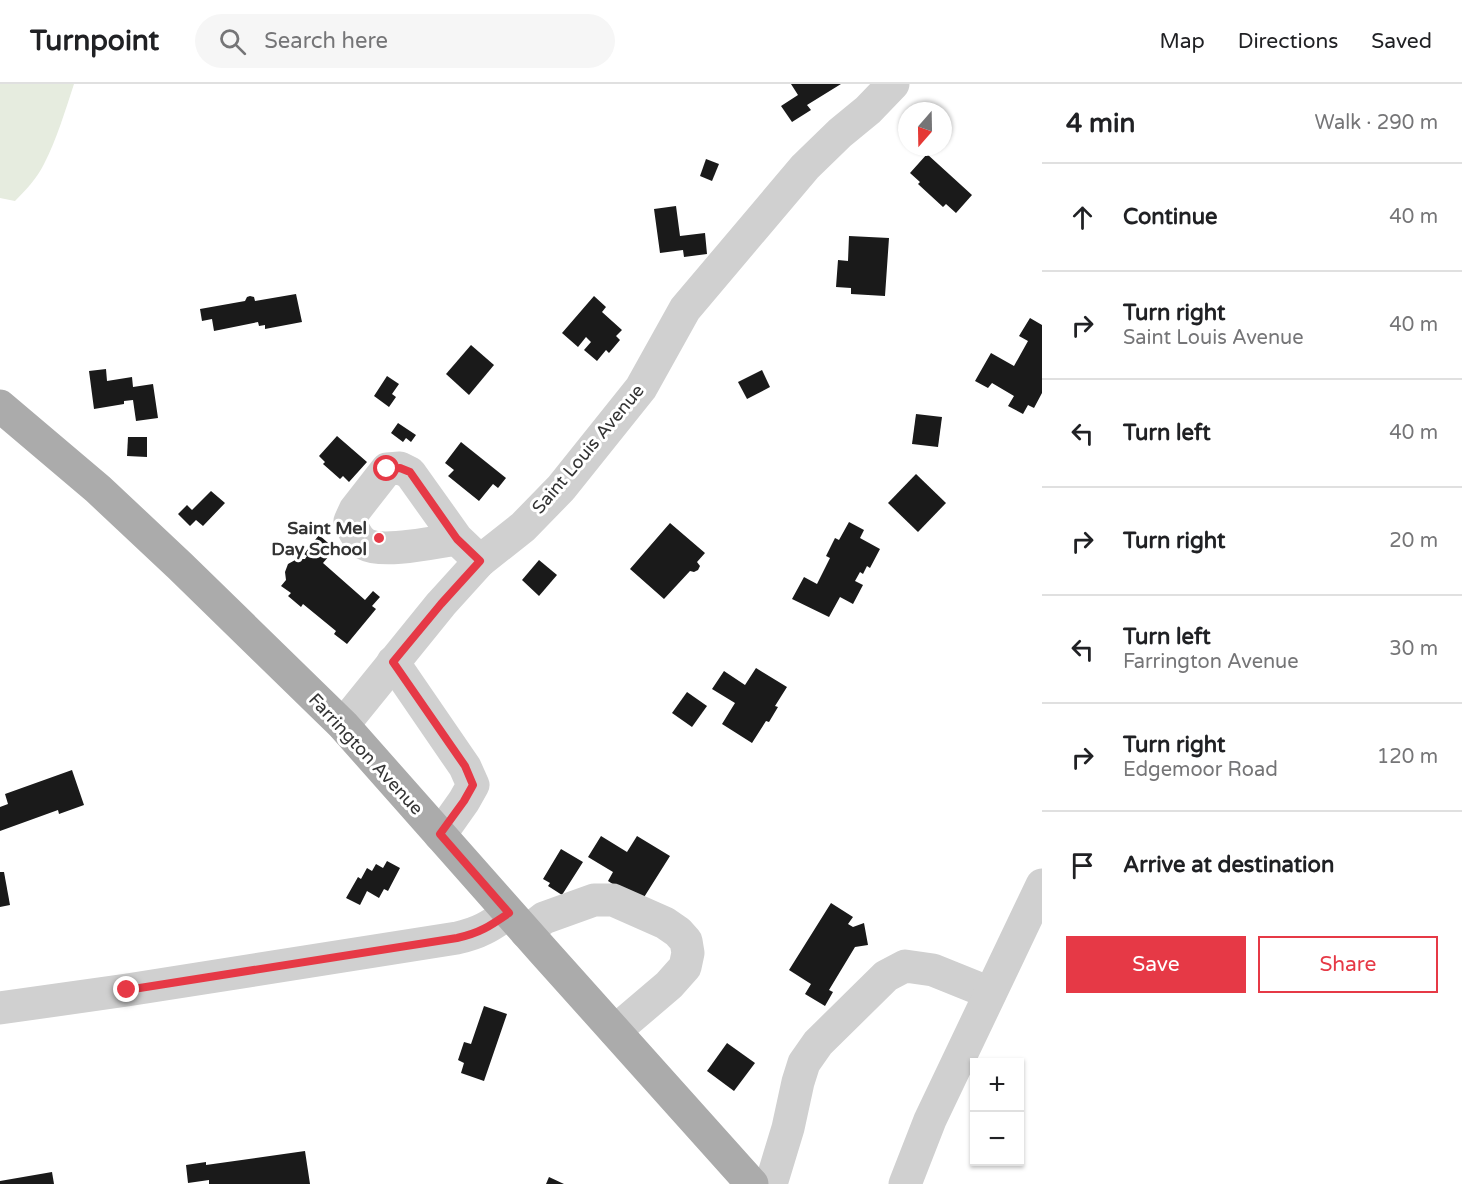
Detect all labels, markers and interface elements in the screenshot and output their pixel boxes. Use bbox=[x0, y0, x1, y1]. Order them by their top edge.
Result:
search box bbox=[195, 14, 615, 68]
text: Turnpoint bbox=[30, 24, 159, 58]
icon: search bbox=[216, 25, 249, 58]
text: Search here bbox=[264, 28, 388, 54]
text: Map bbox=[1159, 29, 1205, 54]
text: Directions bbox=[1238, 29, 1338, 54]
text: Saved bbox=[1371, 29, 1432, 54]
north arrow bbox=[898, 102, 952, 156]
text: 4 min bbox=[1066, 108, 1135, 139]
text: Walk · 290 m bbox=[1315, 111, 1438, 135]
icon: ahead bbox=[1066, 201, 1099, 234]
text: Continue bbox=[1123, 204, 1218, 230]
text: 40 m bbox=[1389, 205, 1438, 229]
text: Turn right bbox=[1123, 300, 1225, 326]
icon: right bbox=[1066, 309, 1099, 342]
text: 40 m bbox=[1389, 313, 1438, 337]
text: Saint Louis Avenue bbox=[1123, 326, 1304, 350]
street label: Saint Louis Avenue bbox=[527, 380, 649, 518]
icon: left bbox=[1066, 417, 1099, 450]
text: Turn left bbox=[1123, 420, 1211, 446]
text: 40 m bbox=[1389, 421, 1438, 445]
route start bbox=[373, 455, 399, 481]
place label: Saint Mel Day School bbox=[271, 517, 367, 560]
icon: right bbox=[1066, 525, 1099, 558]
text: Turn right bbox=[1123, 528, 1225, 554]
text: 20 m bbox=[1389, 529, 1438, 553]
marker: Saint Mel Day School bbox=[372, 531, 386, 545]
text: Turn left bbox=[1123, 624, 1211, 650]
icon: left bbox=[1066, 633, 1099, 666]
text: 30 m bbox=[1389, 637, 1438, 661]
text: Farrington Avenue bbox=[1123, 650, 1299, 674]
street label: Farrington Avenue bbox=[304, 689, 428, 819]
text: Turn right bbox=[1123, 732, 1225, 758]
icon: right bbox=[1066, 741, 1099, 774]
text: 120 m bbox=[1377, 745, 1438, 769]
text: Edgemoor Road bbox=[1123, 758, 1278, 782]
icon: arrive bbox=[1066, 849, 1099, 882]
text: Arrive at destination bbox=[1123, 852, 1334, 878]
button: Save bbox=[1066, 936, 1246, 993]
button: Share bbox=[1258, 936, 1438, 993]
route end bbox=[113, 976, 139, 1002]
map controls bbox=[970, 1058, 1024, 1166]
button: + bbox=[970, 1058, 1024, 1112]
button: − bbox=[970, 1112, 1024, 1166]

